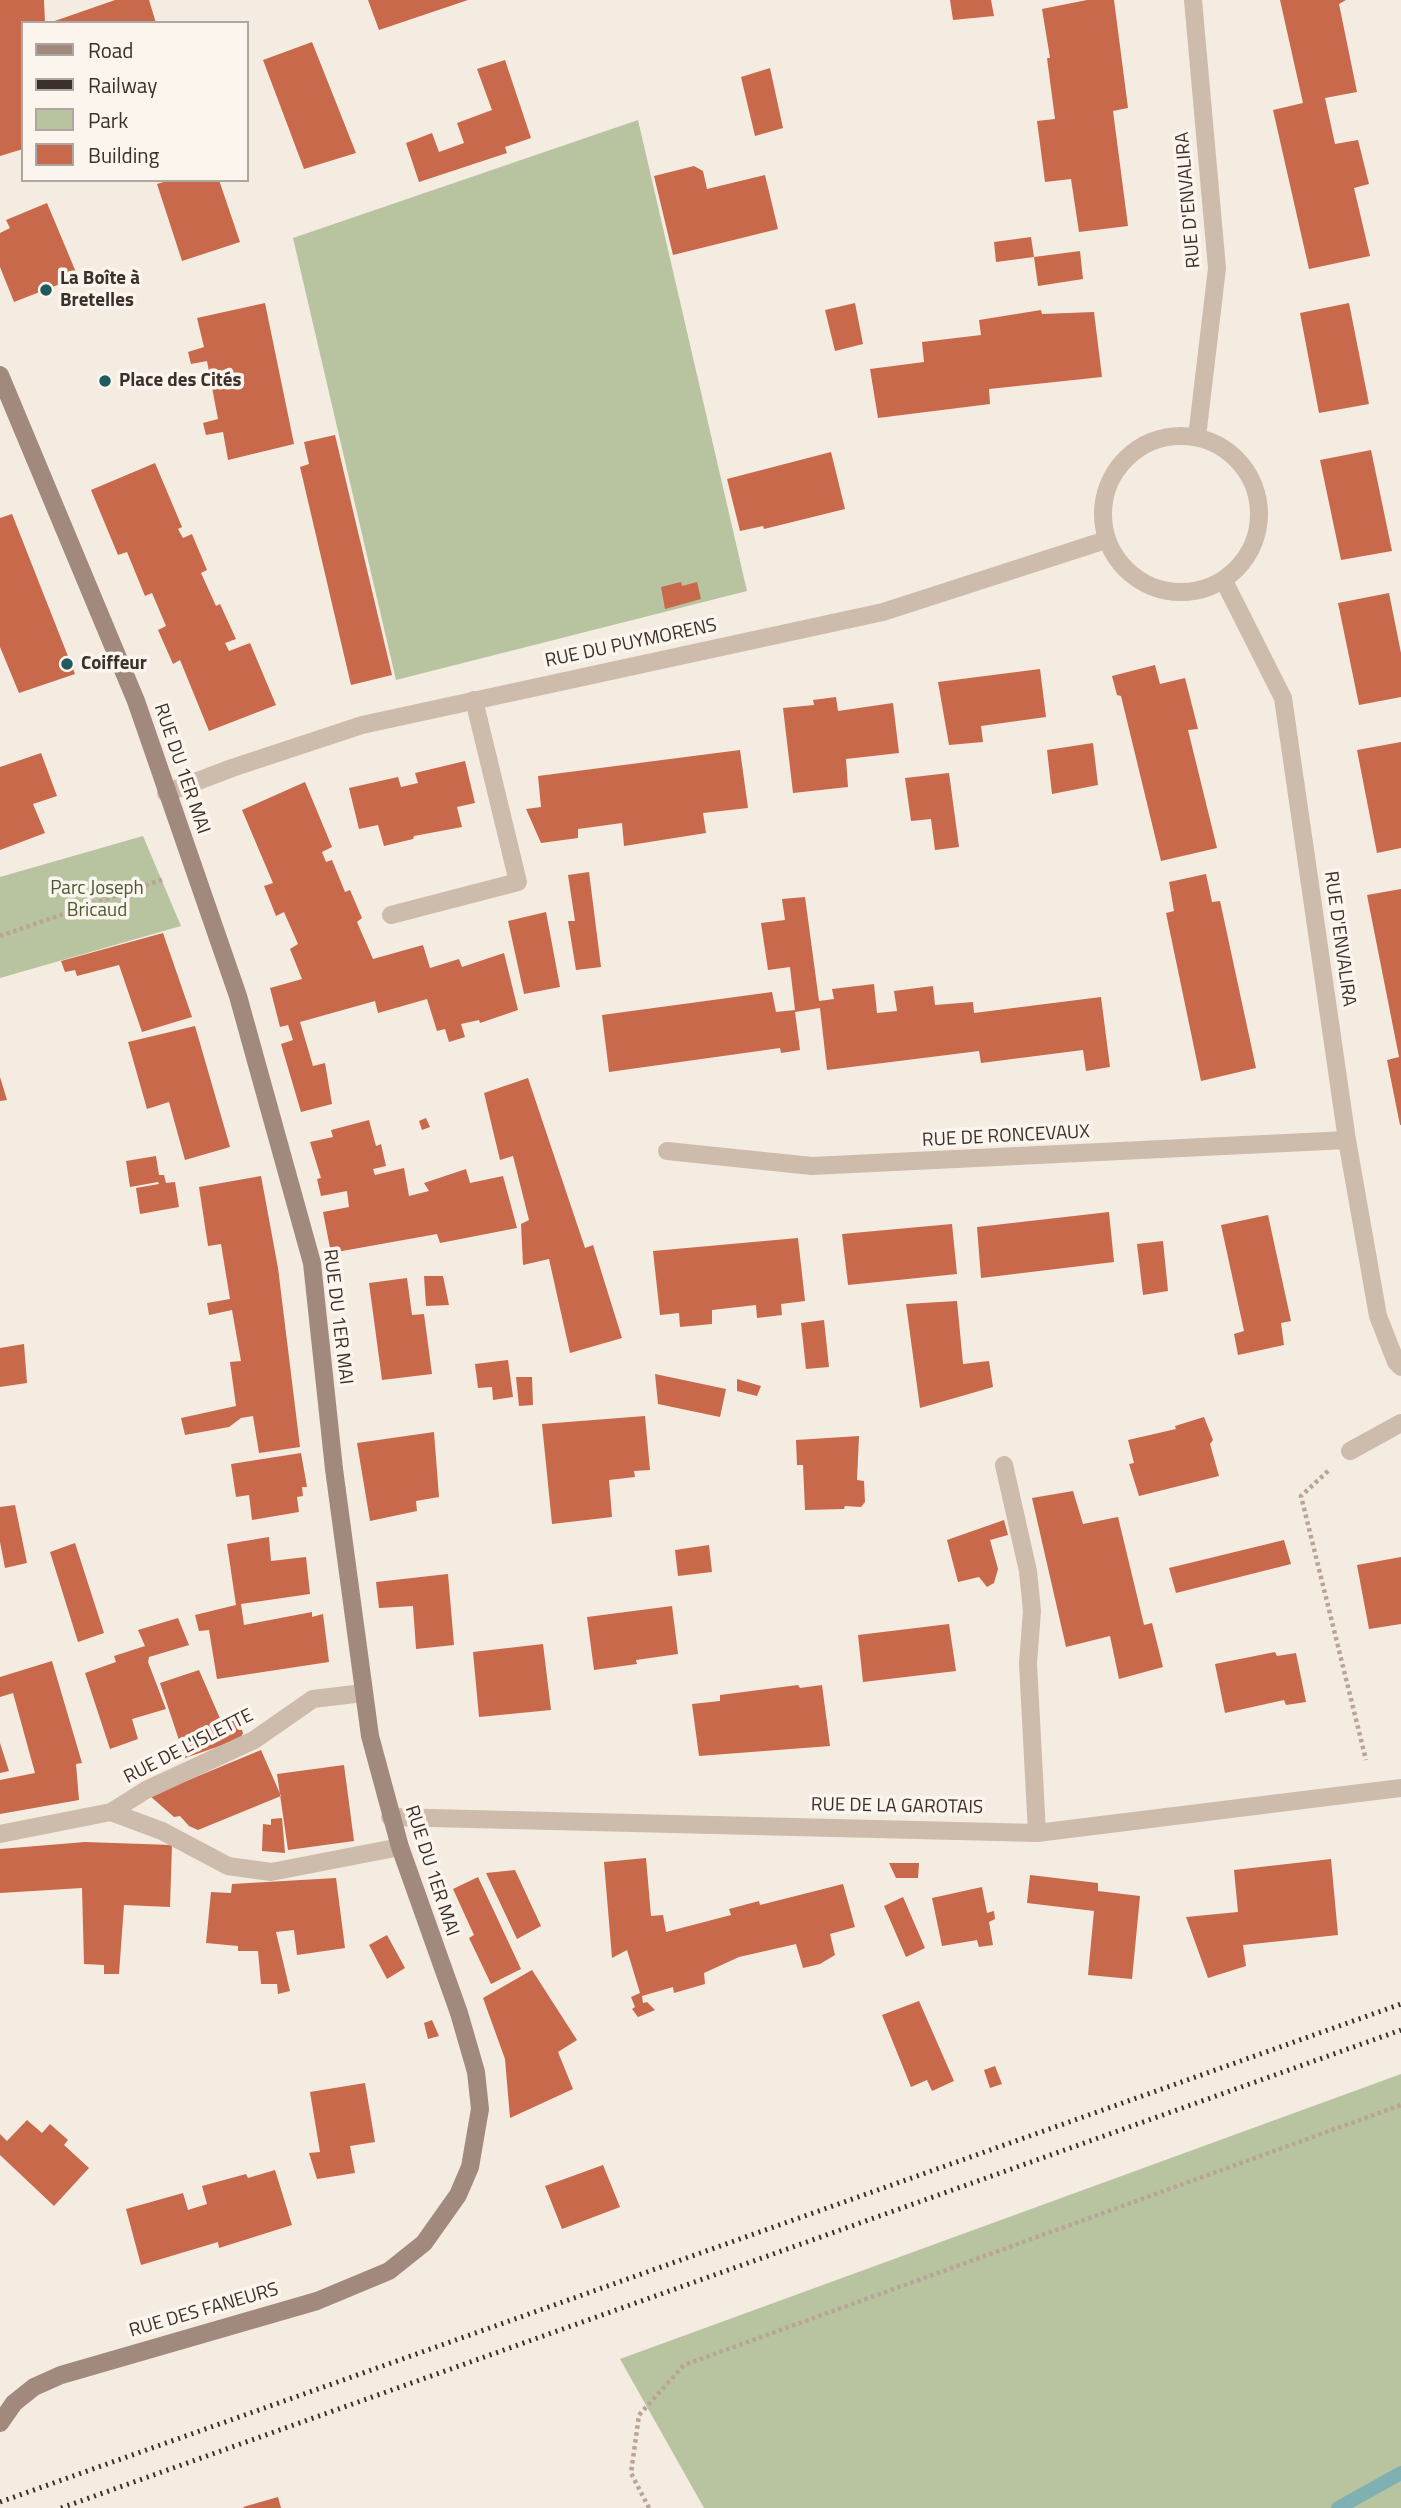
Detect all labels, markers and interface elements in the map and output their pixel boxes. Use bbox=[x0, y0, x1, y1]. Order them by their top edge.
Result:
legend bbox=[21, 21, 248, 182]
text: Road bbox=[88, 34, 133, 66]
text: Railway bbox=[88, 69, 157, 101]
text: Park bbox=[88, 104, 128, 136]
street label: RUE D'ENVALIRA bbox=[1172, 131, 1206, 269]
text: Building bbox=[88, 139, 159, 171]
place label: La Boîte à Bretelles bbox=[60, 268, 140, 312]
marker: La Boîte à Bretelles bbox=[38, 282, 54, 298]
place label: Place des Cités bbox=[119, 370, 241, 392]
marker: Place des Cités bbox=[97, 373, 113, 389]
street label: RUE DU PUYMORENS bbox=[543, 615, 719, 673]
place label: Coiffeur bbox=[81, 653, 147, 675]
marker: Coiffeur bbox=[59, 656, 75, 672]
street label: RUE DU 1ER MAI bbox=[148, 701, 214, 837]
street label: RUE D'ENVALIRA bbox=[1318, 870, 1360, 1008]
park label: Parc Joseph Bricaud bbox=[50, 878, 144, 922]
street label: RUE DE RONCEVAUX bbox=[921, 1121, 1091, 1153]
street label: RUE DU 1ER MAI bbox=[317, 1248, 357, 1386]
street label: RUE DE L'ISLETTE bbox=[121, 1705, 257, 1789]
street label: RUE DE LA GAROTAIS bbox=[811, 1794, 983, 1820]
street label: RUE DU 1ER MAI bbox=[399, 1803, 463, 1939]
street label: RUE DES FANEURS bbox=[127, 2279, 281, 2343]

